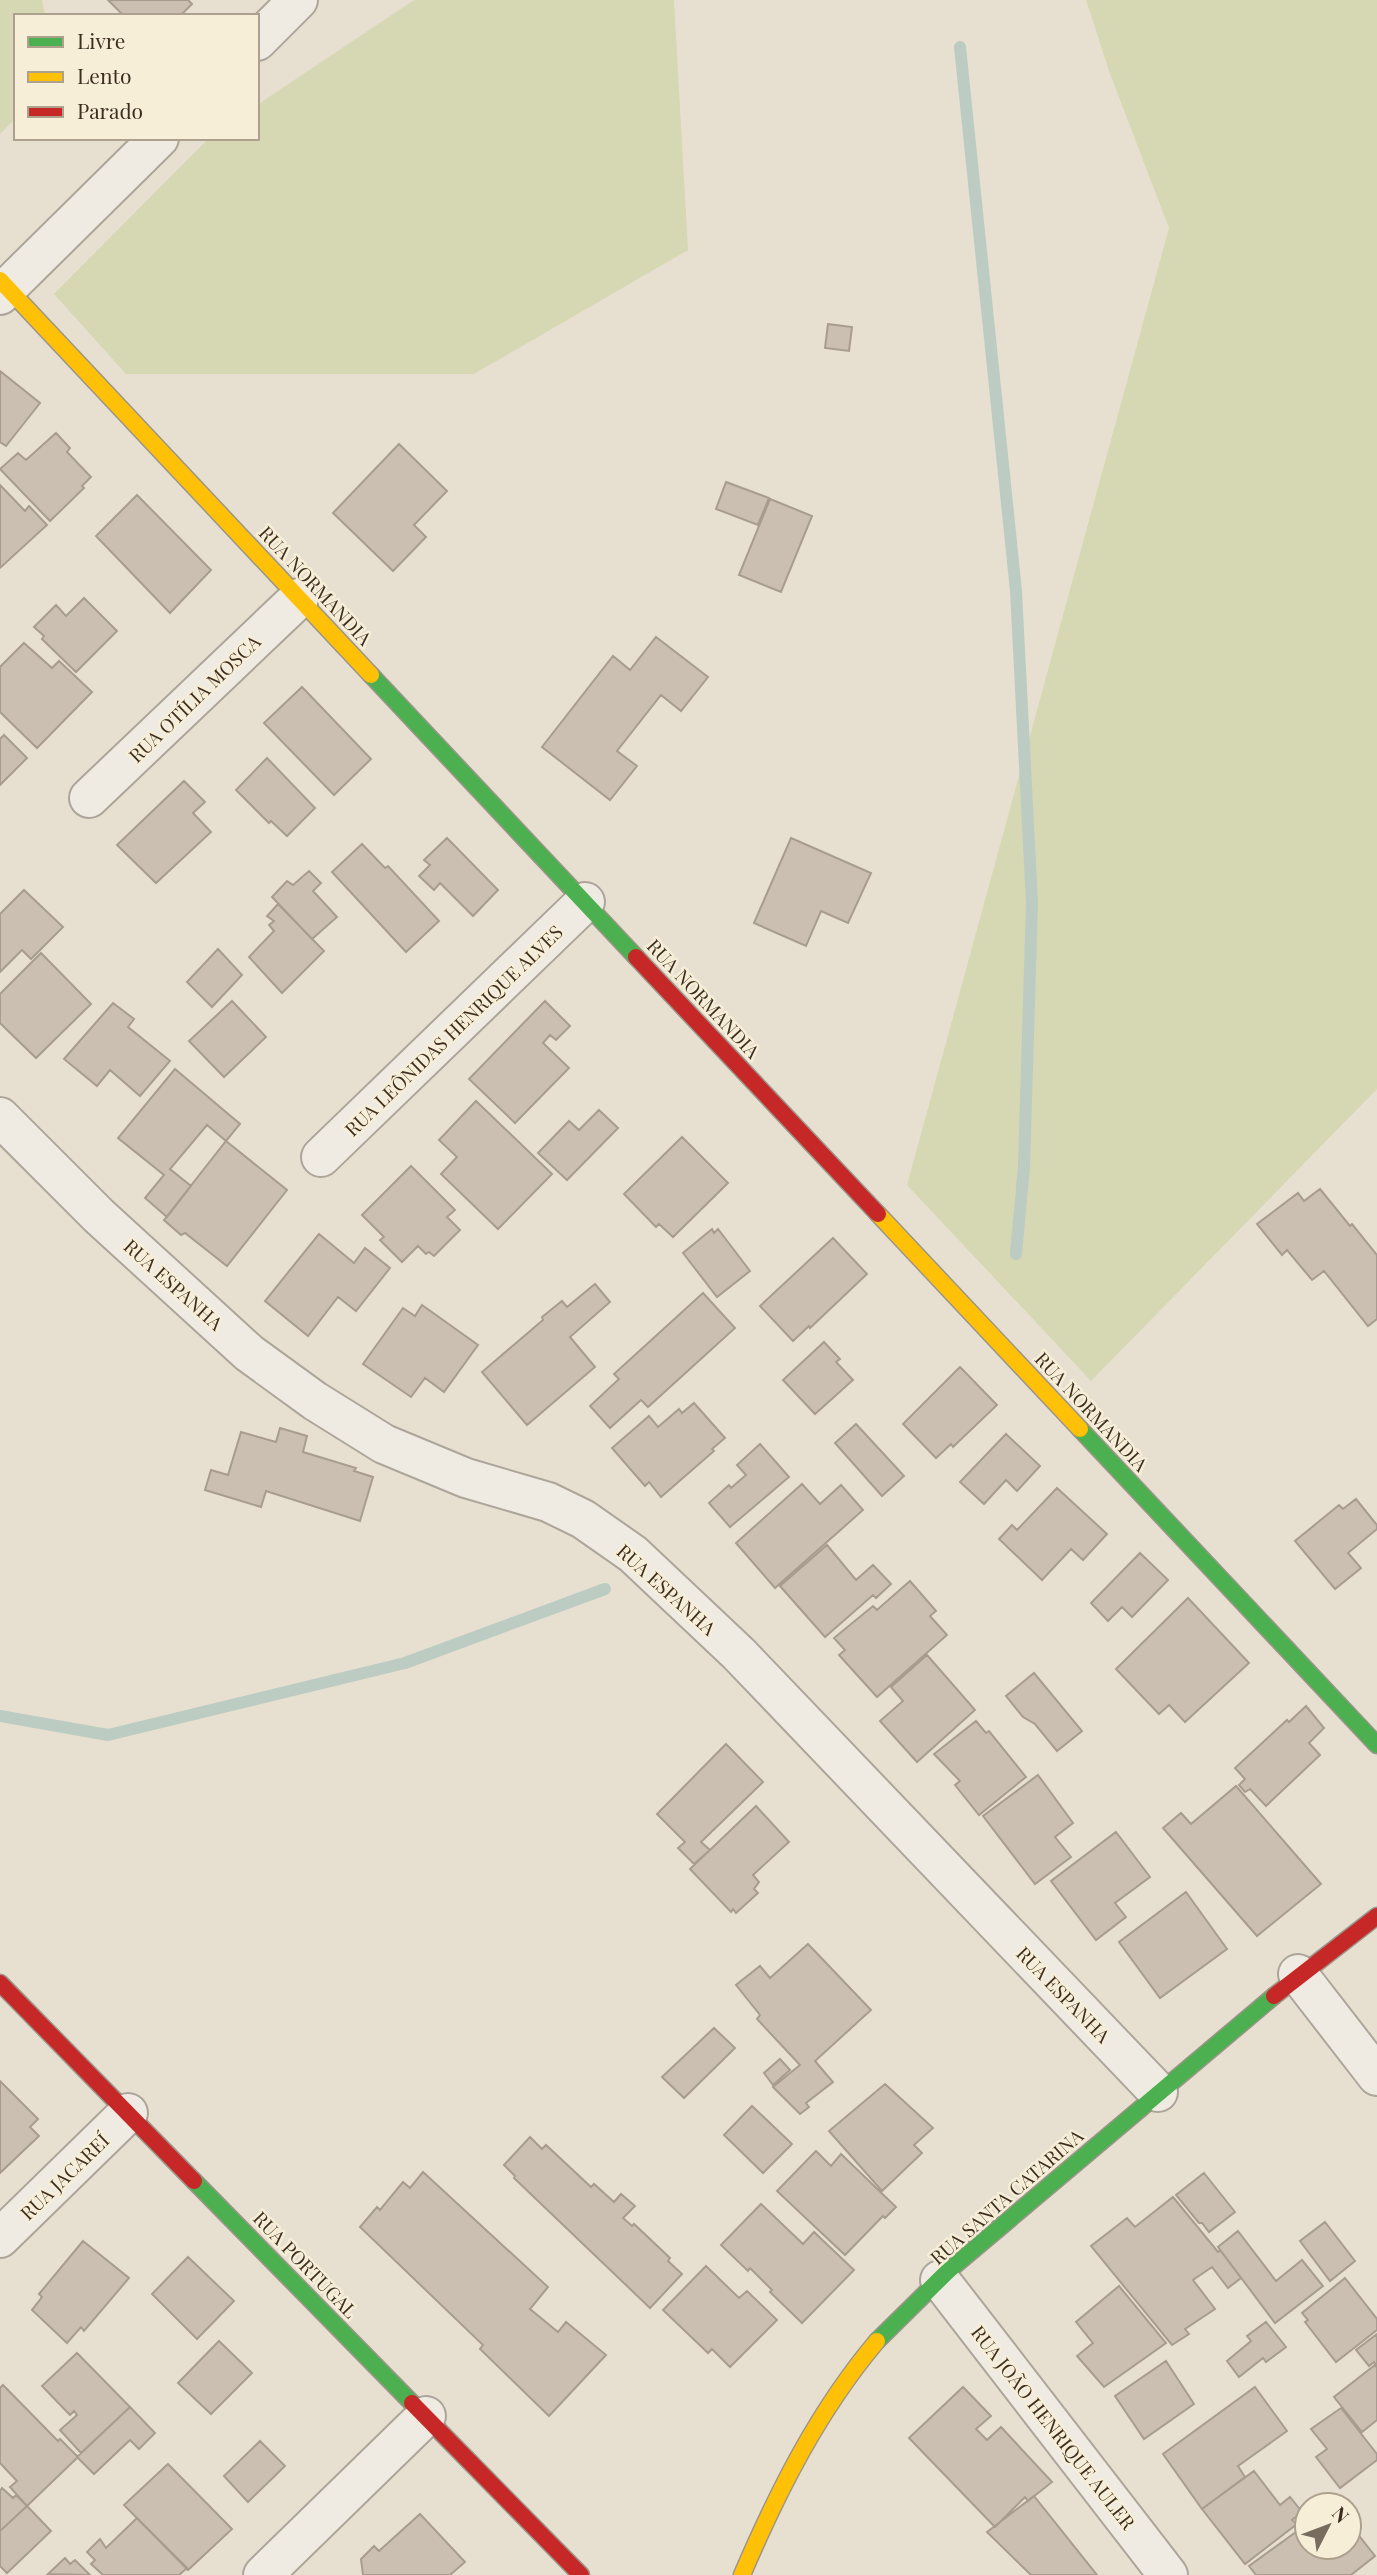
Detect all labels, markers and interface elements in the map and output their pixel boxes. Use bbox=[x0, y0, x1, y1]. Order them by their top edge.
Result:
legend bbox=[14, 14, 259, 140]
text: Livre bbox=[77, 26, 125, 54]
text: Lento bbox=[77, 61, 131, 89]
text: Parado bbox=[77, 96, 143, 124]
street label: RUA NORMANDIA bbox=[254, 520, 379, 651]
street label: RUA OTÍLIA MOSCA bbox=[122, 628, 266, 768]
street label: RUA LEÔNIDAS HENRIQUE ALVES bbox=[338, 919, 568, 1141]
street label: RUA NORMANDIA bbox=[642, 933, 767, 1064]
street label: RUA ESPANHA bbox=[119, 1233, 230, 1336]
street label: RUA NORMANDIA bbox=[1030, 1346, 1155, 1477]
street label: RUA ESPANHA bbox=[612, 1538, 723, 1641]
street label: RUA ESPANHA bbox=[1011, 1940, 1117, 2049]
street label: RUA SANTA CATARINA bbox=[924, 2122, 1089, 2270]
street label: RUA JACAREÍ bbox=[14, 2127, 114, 2225]
street label: RUA PORTUGAL bbox=[248, 2205, 364, 2323]
street label: RUA JOÃO HENRIQUE AULER bbox=[966, 2320, 1142, 2535]
north arrow bbox=[1293, 2491, 1363, 2561]
text: N bbox=[1327, 2500, 1356, 2528]

